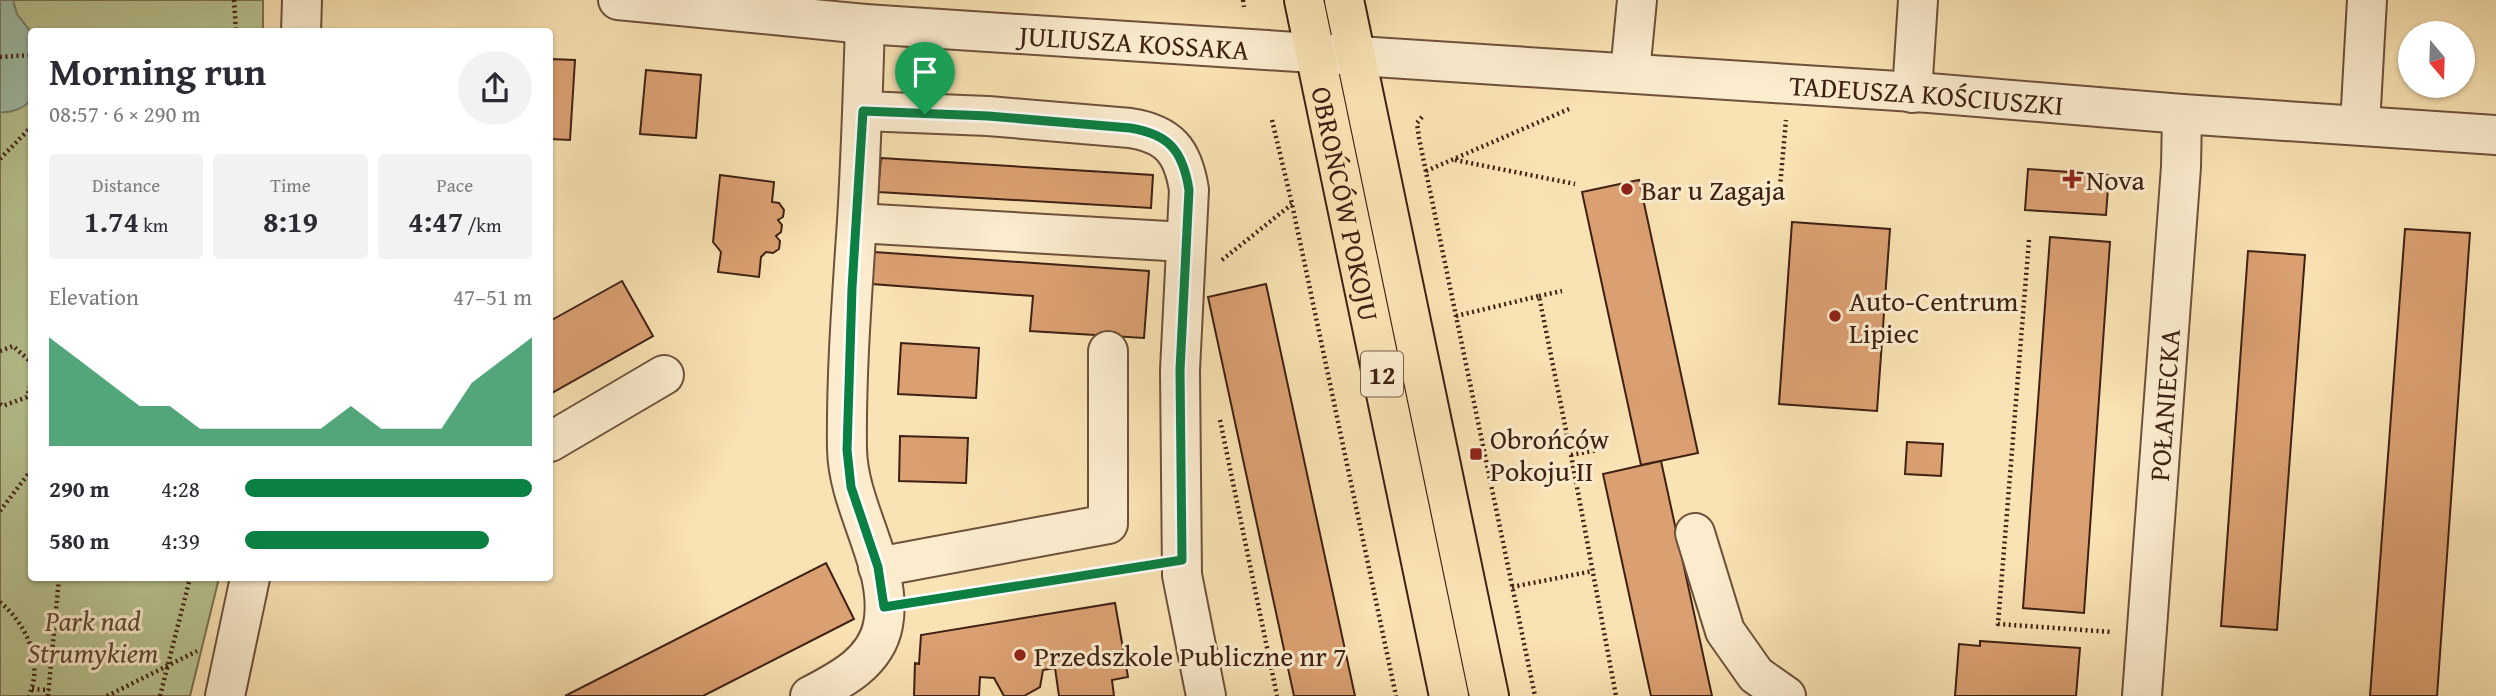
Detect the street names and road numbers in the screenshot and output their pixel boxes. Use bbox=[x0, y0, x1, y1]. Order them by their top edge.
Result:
street label: JULIUSZA KOSSAKA bbox=[1015, 13, 1251, 69]
street label: TADEUSZA KOŚCIUSZKI bbox=[1788, 63, 2065, 125]
street label: OBROŃCÓW POKOJU bbox=[1302, 83, 1391, 325]
street label: POŁANIECKA bbox=[2137, 327, 2190, 482]
road number: 12 bbox=[1361, 352, 1403, 396]

